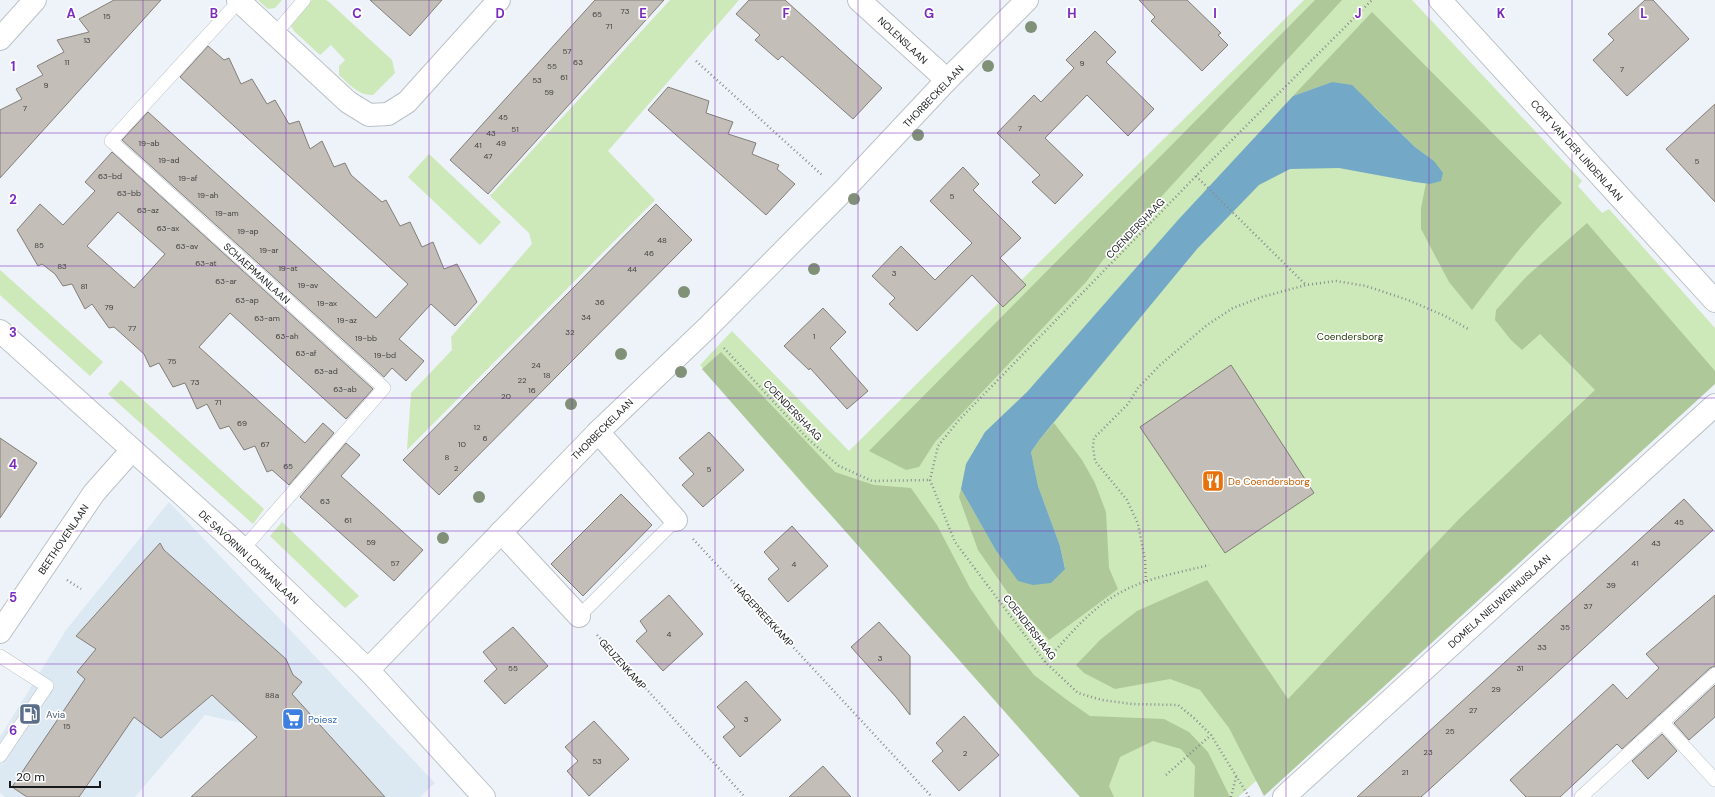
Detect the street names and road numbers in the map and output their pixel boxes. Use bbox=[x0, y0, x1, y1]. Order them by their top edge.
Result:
street label: NOLENSLAAN bbox=[875, 14, 930, 67]
street label: THORBECKELAAN bbox=[900, 62, 967, 130]
street label: CORT VAN DER LINDENLAAN bbox=[1528, 97, 1626, 204]
street label: COENDERSHAAG bbox=[1103, 195, 1167, 261]
street label: SCHAEPMANLAAN bbox=[221, 240, 293, 307]
street label: COENDERSHAAG bbox=[761, 377, 825, 443]
street label: THORBECKELAAN bbox=[569, 396, 636, 463]
street label: BEETHOVENLAAN bbox=[35, 502, 92, 577]
street label: DE SAVORNIN LOHMANLAAN bbox=[196, 508, 301, 607]
street label: DOMELA NIEUWENHUISLAAN bbox=[1445, 552, 1554, 651]
street label: HAGEPREEKKAMP bbox=[731, 581, 796, 650]
street label: COENDERSHAAG bbox=[1000, 592, 1059, 662]
street label: GEUZENKAMP bbox=[596, 636, 649, 693]

